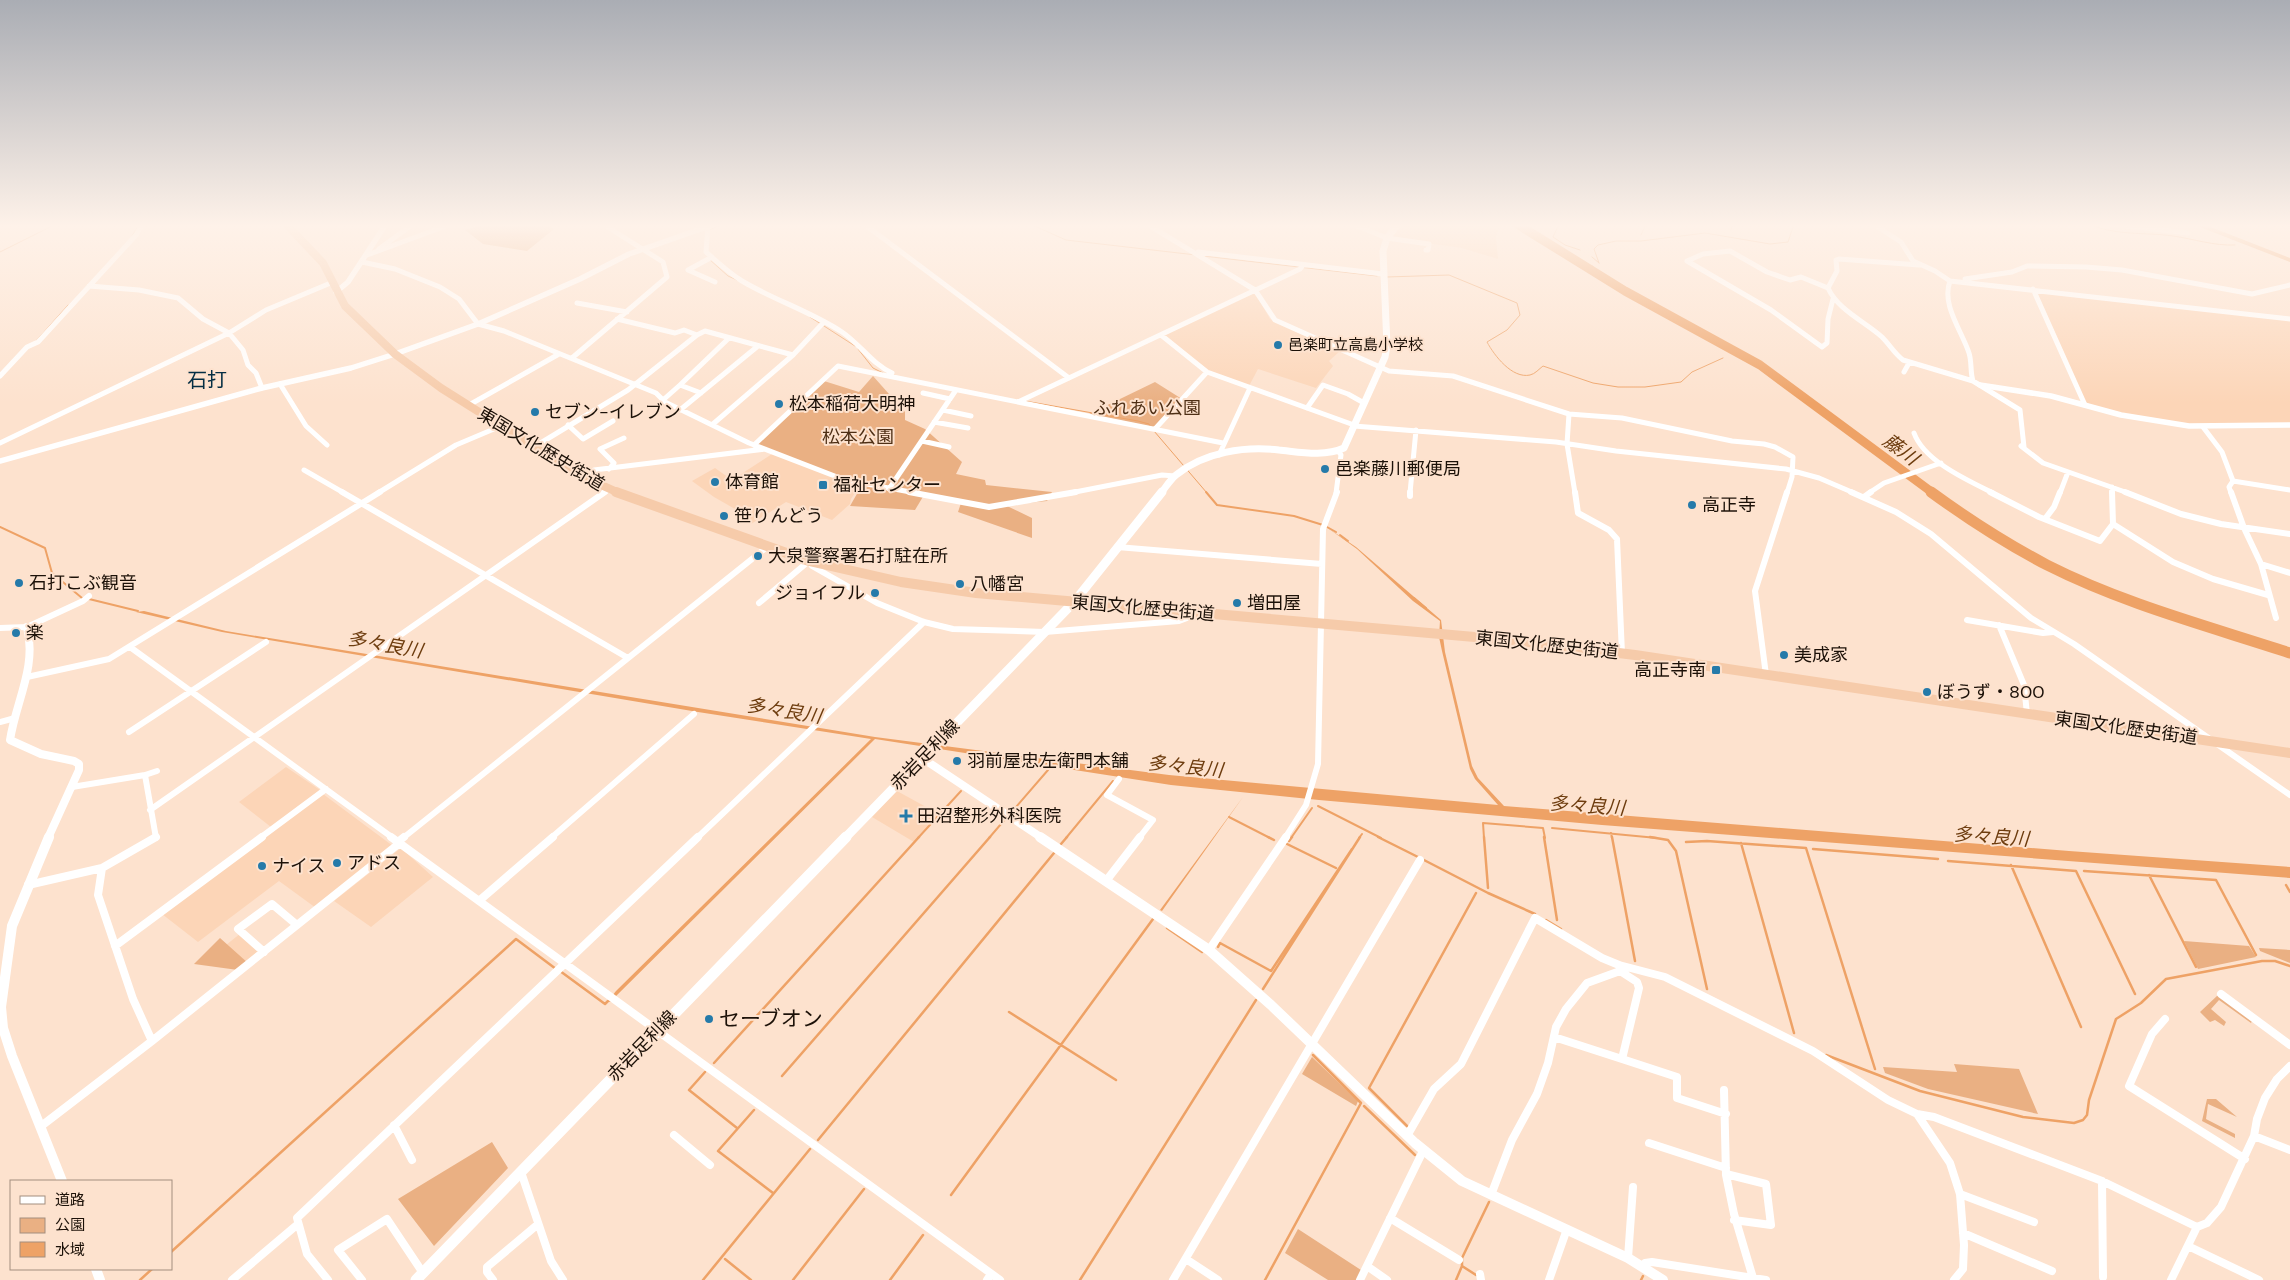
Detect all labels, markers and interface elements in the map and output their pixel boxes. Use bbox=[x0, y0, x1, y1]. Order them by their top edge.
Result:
place label: 邑楽町立高島小学校 bbox=[1288, 335, 1423, 355]
marker: 邑楽町立高島小学校 bbox=[1272, 339, 1284, 351]
district label: 石打 bbox=[187, 367, 227, 393]
place label: 松本稲荷大明神 bbox=[789, 392, 915, 416]
park label: ふれあい公園 bbox=[1093, 396, 1201, 420]
marker: 松本稲荷大明神 bbox=[773, 398, 785, 410]
place label: セブン-イレブン bbox=[545, 400, 681, 424]
street label: 東国文化歴史街道 bbox=[473, 402, 609, 496]
marker: セブン-イレブン bbox=[529, 406, 541, 418]
park label: 松本公園 bbox=[822, 425, 894, 449]
water label: 藤川 bbox=[1878, 428, 1925, 472]
place label: 邑楽藤川郵便局 bbox=[1335, 457, 1461, 481]
marker: 邑楽藤川郵便局 bbox=[1319, 463, 1331, 475]
place label: 体育館 bbox=[725, 470, 779, 494]
place label: 福祉センター bbox=[833, 473, 941, 497]
marker: 体育館 bbox=[709, 476, 721, 488]
marker: 福祉センター bbox=[817, 479, 829, 491]
place label: 高正寺 bbox=[1702, 493, 1756, 517]
marker: 高正寺 bbox=[1686, 499, 1698, 511]
place label: 笹りんどう bbox=[734, 504, 823, 528]
marker: 笹りんどう bbox=[718, 510, 730, 522]
place label: 大泉警察署石打駐在所 bbox=[768, 544, 948, 568]
marker: 大泉警察署石打駐在所 bbox=[752, 550, 764, 562]
place label: 石打こぶ観音 bbox=[29, 571, 137, 595]
place label: 八幡宮 bbox=[970, 572, 1024, 596]
marker: 石打こぶ観音 bbox=[13, 577, 25, 589]
marker: 八幡宮 bbox=[954, 578, 966, 590]
place label: ジョイフル bbox=[775, 581, 865, 605]
marker: ジョイフル bbox=[869, 587, 881, 599]
street label: 東国文化歴史街道 bbox=[1070, 590, 1216, 626]
place label: 増田屋 bbox=[1247, 591, 1301, 615]
marker: 増田屋 bbox=[1231, 597, 1243, 609]
place label: 楽 bbox=[26, 621, 44, 645]
water label: 多々良川 bbox=[345, 626, 426, 664]
street label: 東国文化歴史街道 bbox=[1474, 626, 1620, 664]
marker: 楽 bbox=[10, 627, 22, 639]
place label: 美成家 bbox=[1794, 643, 1848, 667]
marker: 美成家 bbox=[1778, 649, 1790, 661]
place label: 高正寺南 bbox=[1634, 658, 1706, 682]
marker: 高正寺南 bbox=[1710, 664, 1722, 676]
place label: ぼうず・800 bbox=[1937, 680, 2045, 704]
marker: ぼうず・800 bbox=[1921, 686, 1933, 698]
water label: 多々良川 bbox=[744, 692, 825, 729]
street label: 東国文化歴史街道 bbox=[2053, 706, 2199, 750]
street label: 赤岩足利線 bbox=[885, 714, 965, 796]
place label: 羽前屋忠左衛門本舗 bbox=[967, 749, 1129, 773]
water label: 多々良川 bbox=[1146, 750, 1226, 783]
marker: 羽前屋忠左衛門本舗 bbox=[951, 755, 963, 767]
water label: 多々良川 bbox=[1548, 790, 1628, 821]
place label: 田沼整形外科医院 bbox=[917, 804, 1061, 828]
marker: 田沼整形外科医院 bbox=[899, 809, 913, 823]
water label: 多々良川 bbox=[1952, 821, 2032, 852]
place label: アドス bbox=[347, 851, 401, 875]
place label: ナイス bbox=[272, 854, 325, 878]
marker: アドス bbox=[331, 857, 343, 869]
marker: ナイス bbox=[256, 860, 268, 872]
street label: 赤岩足利線 bbox=[602, 1005, 682, 1087]
place label: セーブオン bbox=[719, 1005, 823, 1033]
marker: セーブオン bbox=[703, 1013, 715, 1025]
legend bbox=[10, 1180, 172, 1270]
text: 道路 bbox=[55, 1190, 85, 1210]
text: 公園 bbox=[55, 1215, 85, 1235]
text: 水域 bbox=[55, 1240, 85, 1260]

